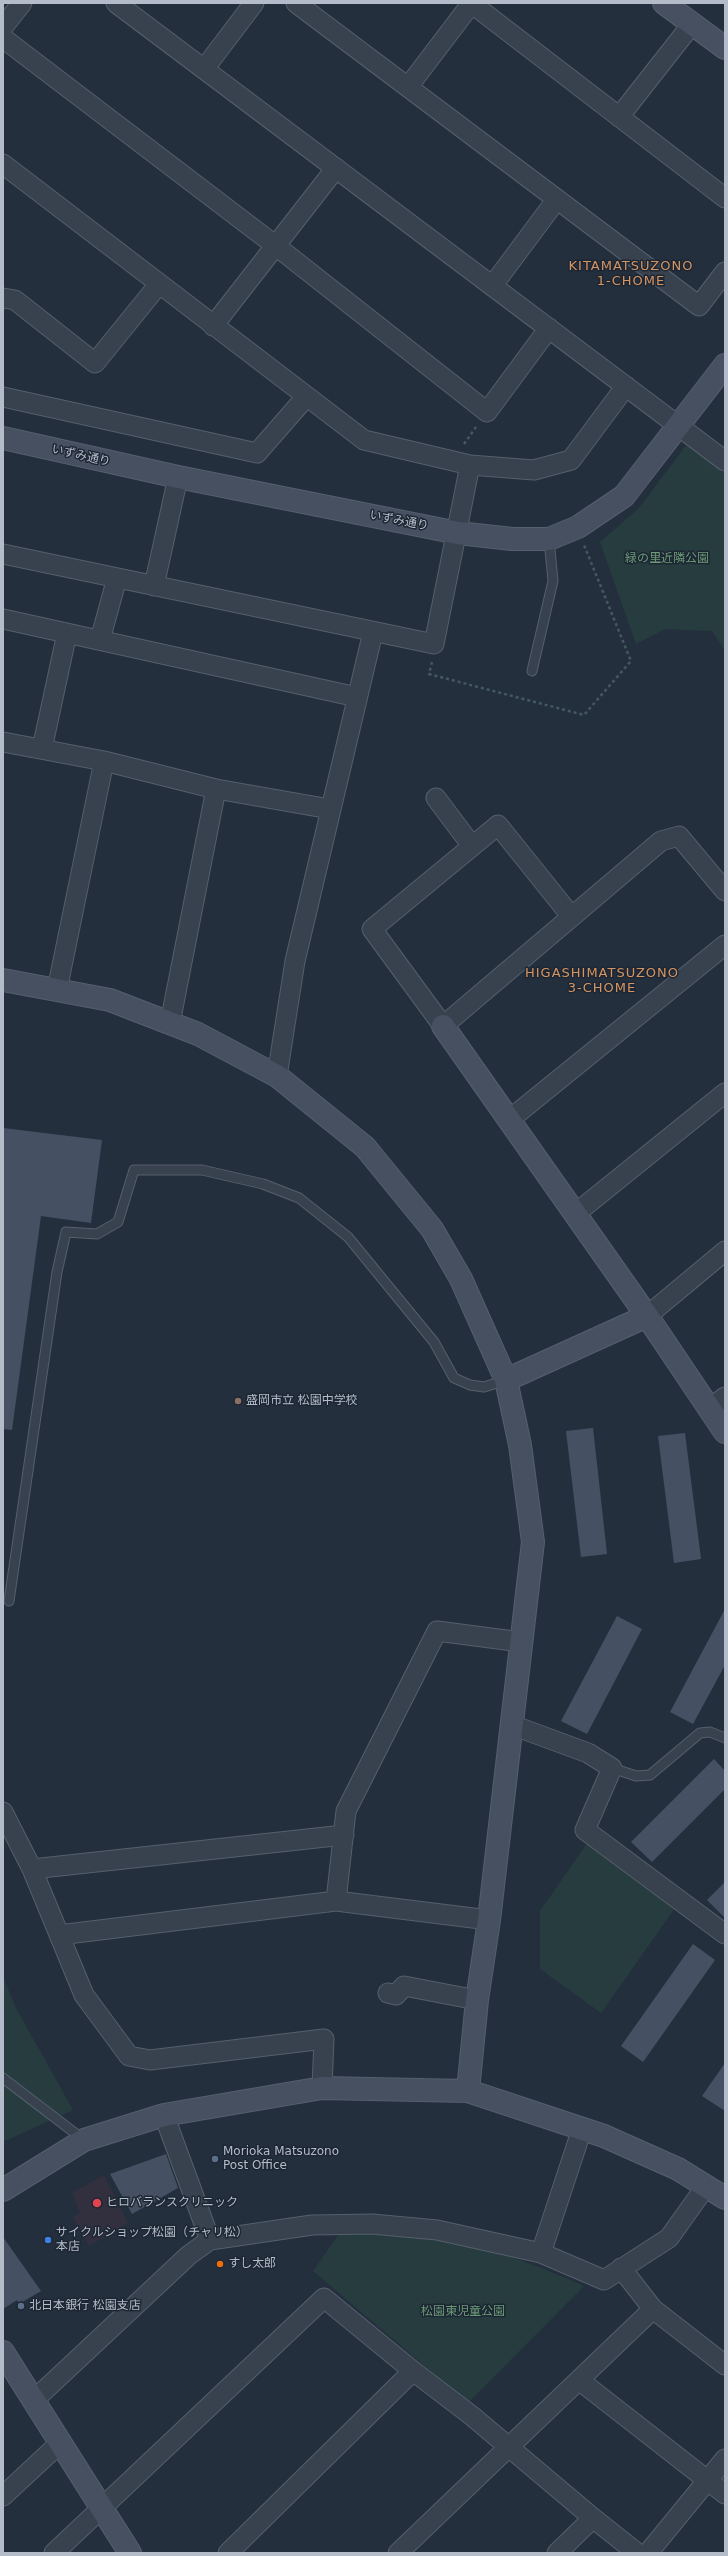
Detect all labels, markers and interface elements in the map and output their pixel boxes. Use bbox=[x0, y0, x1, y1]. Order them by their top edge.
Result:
district label: KITAMATSUZONO 1-CHOME bbox=[569, 259, 693, 290]
street label: いずみ通り bbox=[50, 442, 112, 470]
street label: いずみ通り bbox=[368, 508, 430, 534]
park label: 緑の里近隣公園 bbox=[625, 552, 709, 566]
district label: HIGASHIMATSUZONO 3-CHOME bbox=[525, 966, 679, 997]
place label: 盛岡市立 松園中学校 bbox=[246, 1394, 358, 1408]
marker: 盛岡市立 松園中学校 bbox=[233, 1396, 243, 1406]
place label: Morioka Matsuzono Post Office bbox=[223, 2145, 339, 2173]
marker: Morioka Matsuzono Post Office bbox=[210, 2154, 220, 2164]
place label: ヒロバランスクリニック bbox=[106, 2196, 238, 2210]
marker: ヒロバランスクリニック bbox=[91, 2197, 103, 2209]
place label: サイクルショップ松園（チャリ松） 本店 bbox=[56, 2226, 248, 2254]
marker: サイクルショップ松園（チャリ松） 本店 bbox=[43, 2235, 53, 2245]
place label: すし太郎 bbox=[228, 2257, 276, 2271]
marker: すし太郎 bbox=[215, 2259, 225, 2269]
place label: 北日本銀行 松園支店 bbox=[29, 2299, 141, 2313]
marker: 北日本銀行 松園支店 bbox=[16, 2301, 26, 2311]
park label: 松園東児童公園 bbox=[421, 2305, 505, 2319]

